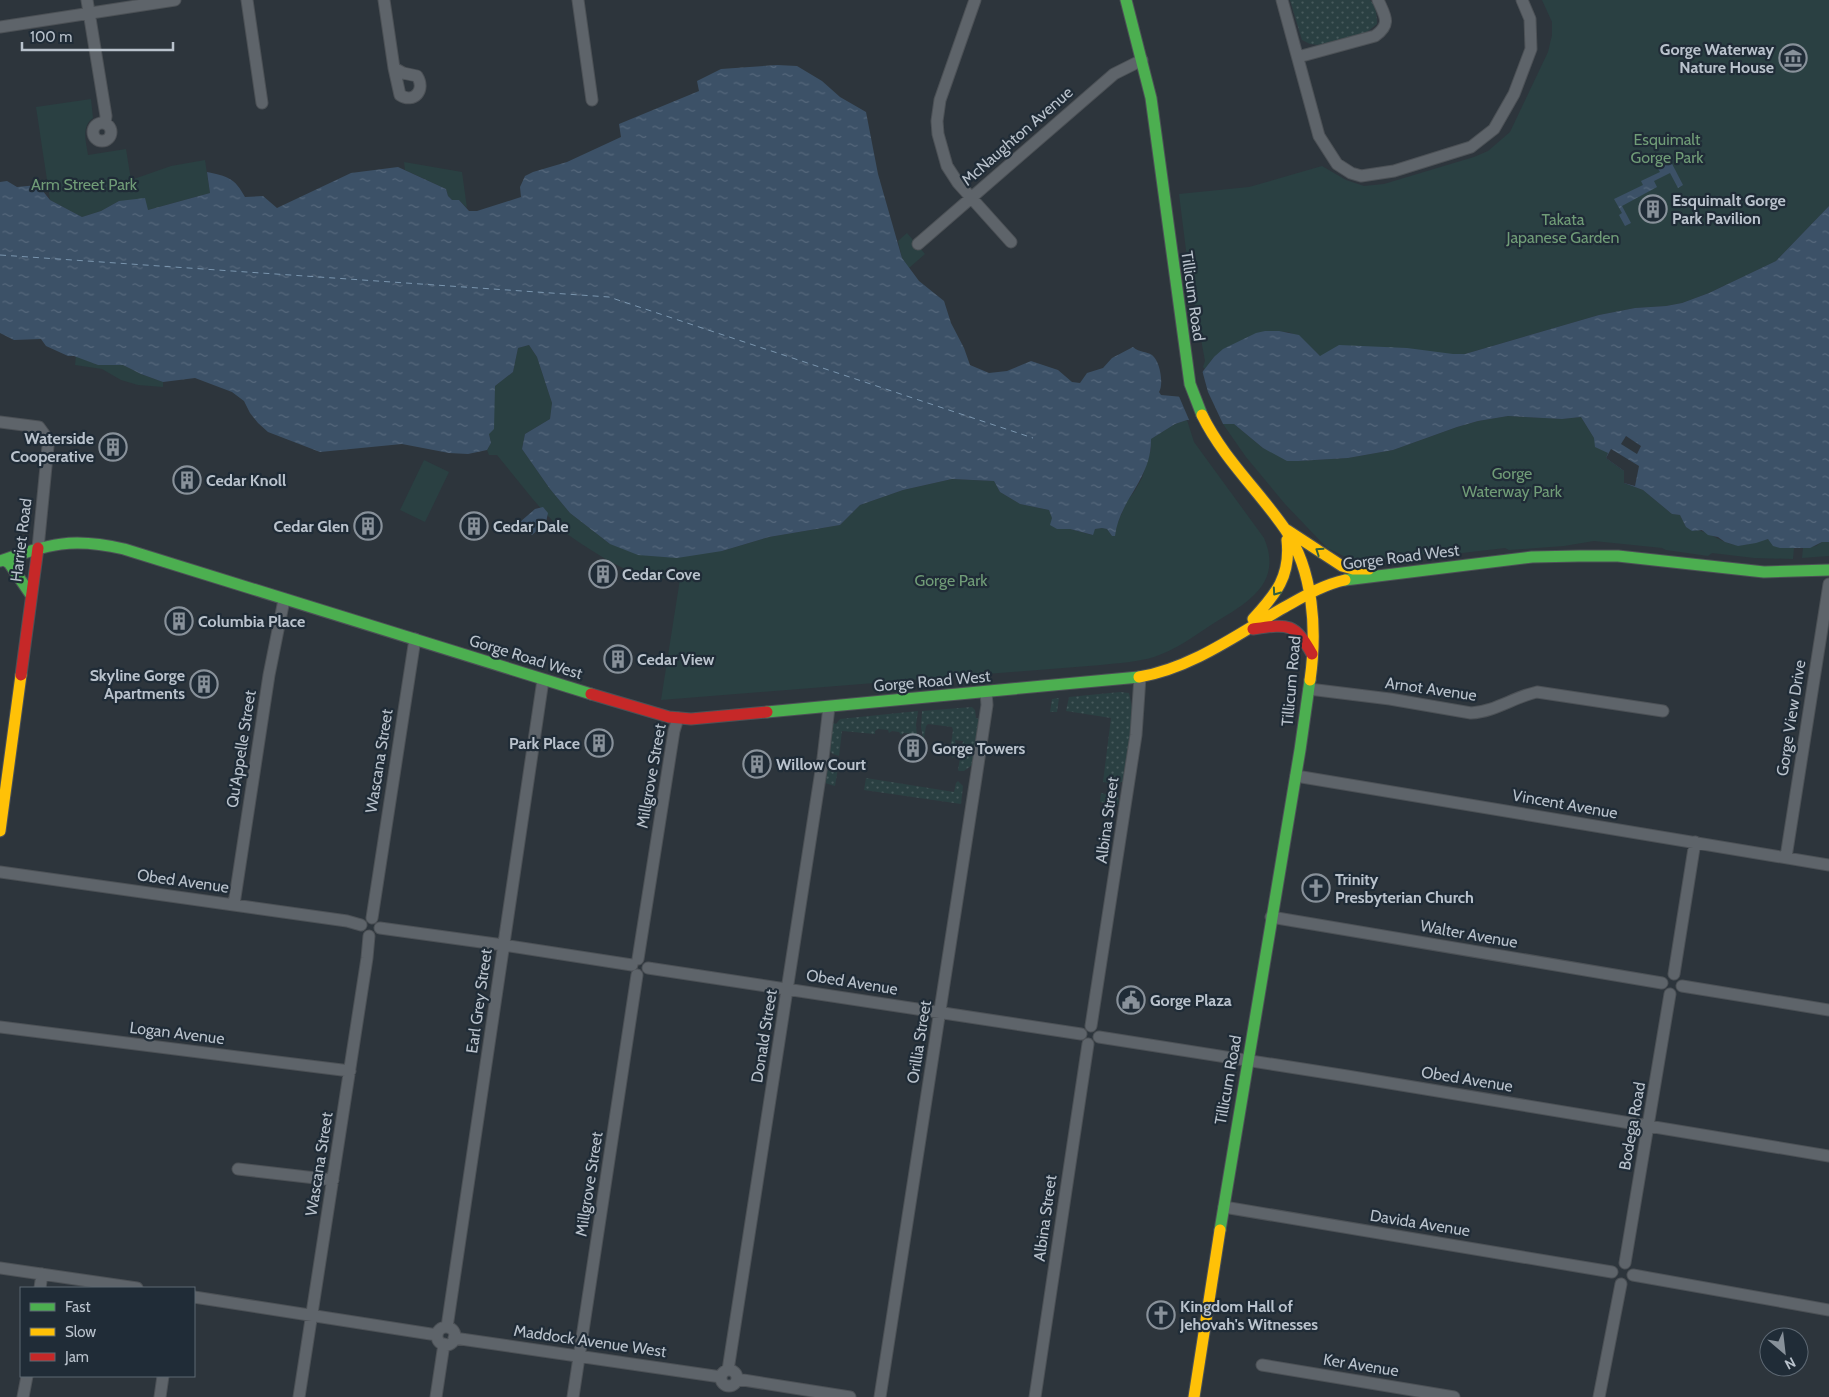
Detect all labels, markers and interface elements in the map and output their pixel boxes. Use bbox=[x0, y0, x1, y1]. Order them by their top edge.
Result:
scale bar bbox=[22, 20, 174, 52]
text: 100 m bbox=[30, 28, 72, 46]
place label: Gorge Waterway Nature House bbox=[1660, 40, 1774, 77]
museum icon: Gorge Waterway Nature House bbox=[1778, 43, 1808, 73]
street label: McNaughton Avenue bbox=[958, 83, 1076, 189]
park label: Esquimalt Gorge Park bbox=[1630, 130, 1704, 167]
park label: Arm Street Park bbox=[31, 175, 138, 194]
place label: Esquimalt Gorge Park Pavilion bbox=[1672, 191, 1786, 228]
building icon: Esquimalt Gorge Park Pavilion bbox=[1638, 194, 1668, 224]
park label: Takata Japanese Garden bbox=[1505, 210, 1620, 247]
street label: Tillicum Road bbox=[1177, 250, 1209, 342]
place label: Waterside Cooperative bbox=[10, 429, 94, 466]
building icon: Waterside Cooperative bbox=[98, 432, 128, 462]
park label: Gorge Waterway Park bbox=[1462, 464, 1563, 501]
building icon: Cedar Knoll bbox=[172, 465, 202, 495]
place label: Cedar Knoll bbox=[206, 471, 286, 490]
street label: Harriet Road bbox=[6, 497, 36, 583]
building icon: Cedar Glen bbox=[353, 511, 383, 541]
building icon: Cedar Dale bbox=[459, 511, 489, 541]
place label: Cedar Glen bbox=[273, 517, 349, 536]
place label: Cedar Dale bbox=[493, 517, 569, 536]
street label: Gorge Road West bbox=[1342, 540, 1461, 574]
one-way arrow bbox=[1315, 548, 1324, 558]
building icon: Cedar Cove bbox=[588, 559, 618, 589]
place label: Cedar Cove bbox=[622, 565, 700, 584]
park label: Gorge Park bbox=[914, 571, 988, 590]
one-way arrow bbox=[1273, 586, 1282, 596]
building icon: Columbia Place bbox=[164, 606, 194, 636]
place label: Columbia Place bbox=[198, 612, 305, 631]
street label: Gorge Road West bbox=[467, 631, 585, 683]
street label: Tillicum Road bbox=[1278, 635, 1304, 727]
building icon: Cedar View bbox=[603, 644, 633, 674]
place label: Cedar View bbox=[637, 650, 715, 669]
street label: Gorge View Drive bbox=[1772, 659, 1810, 777]
place label: Skyline Gorge Apartments bbox=[90, 666, 185, 703]
street label: Gorge Road West bbox=[873, 666, 992, 696]
building icon: Skyline Gorge Apartments bbox=[189, 669, 219, 699]
street label: Arnot Avenue bbox=[1384, 673, 1478, 705]
street label: Qu'Appelle Street bbox=[222, 688, 260, 809]
street label: Wascana Street bbox=[361, 707, 397, 814]
street label: Millgrove Street bbox=[632, 722, 670, 830]
building icon: Park Place bbox=[584, 728, 614, 758]
building icon: Gorge Towers bbox=[898, 733, 928, 763]
place label: Park Place bbox=[509, 734, 580, 753]
place label: Gorge Towers bbox=[932, 739, 1025, 758]
building icon: Willow Court bbox=[742, 749, 772, 779]
place label: Willow Court bbox=[776, 755, 867, 774]
street label: Albina Street bbox=[1092, 775, 1123, 864]
street label: Vincent Avenue bbox=[1511, 785, 1619, 823]
street label: Obed Avenue bbox=[136, 865, 230, 897]
place label: Trinity Presbyterian Church bbox=[1335, 870, 1474, 907]
church icon: Trinity Presbyterian Church bbox=[1301, 873, 1331, 903]
street label: Walter Avenue bbox=[1419, 916, 1519, 952]
street label: Earl Grey Street bbox=[462, 947, 496, 1055]
street label: Obed Avenue bbox=[805, 965, 899, 999]
public building icon: Gorge Plaza bbox=[1116, 985, 1146, 1015]
street label: Donald Street bbox=[747, 987, 781, 1084]
place label: Gorge Plaza bbox=[1150, 991, 1232, 1010]
street label: Orillia Street bbox=[903, 998, 935, 1085]
street label: Logan Avenue bbox=[128, 1018, 226, 1048]
street label: Tillicum Road bbox=[1211, 1034, 1245, 1126]
street label: Obed Avenue bbox=[1420, 1062, 1514, 1096]
street label: Bodega Road bbox=[1615, 1080, 1649, 1172]
street label: Wascana Street bbox=[301, 1110, 337, 1217]
street label: Millgrove Street bbox=[571, 1130, 607, 1238]
street label: Albina Street bbox=[1030, 1173, 1061, 1262]
street label: Davida Avenue bbox=[1369, 1206, 1471, 1240]
legend bbox=[20, 1287, 195, 1377]
place label: Kingdom Hall of Jehovah's Witnesses bbox=[1179, 1297, 1318, 1334]
text: Fast bbox=[65, 1298, 90, 1316]
church icon: Kingdom Hall of Jehovah's Witnesses bbox=[1146, 1300, 1176, 1330]
street label: Maddock Avenue West bbox=[512, 1321, 668, 1361]
text: Slow bbox=[65, 1323, 96, 1341]
north arrow bbox=[1759, 1327, 1809, 1377]
text: Jam bbox=[64, 1348, 89, 1366]
street label: Ker Avenue bbox=[1322, 1350, 1400, 1380]
text: N bbox=[1782, 1353, 1799, 1374]

